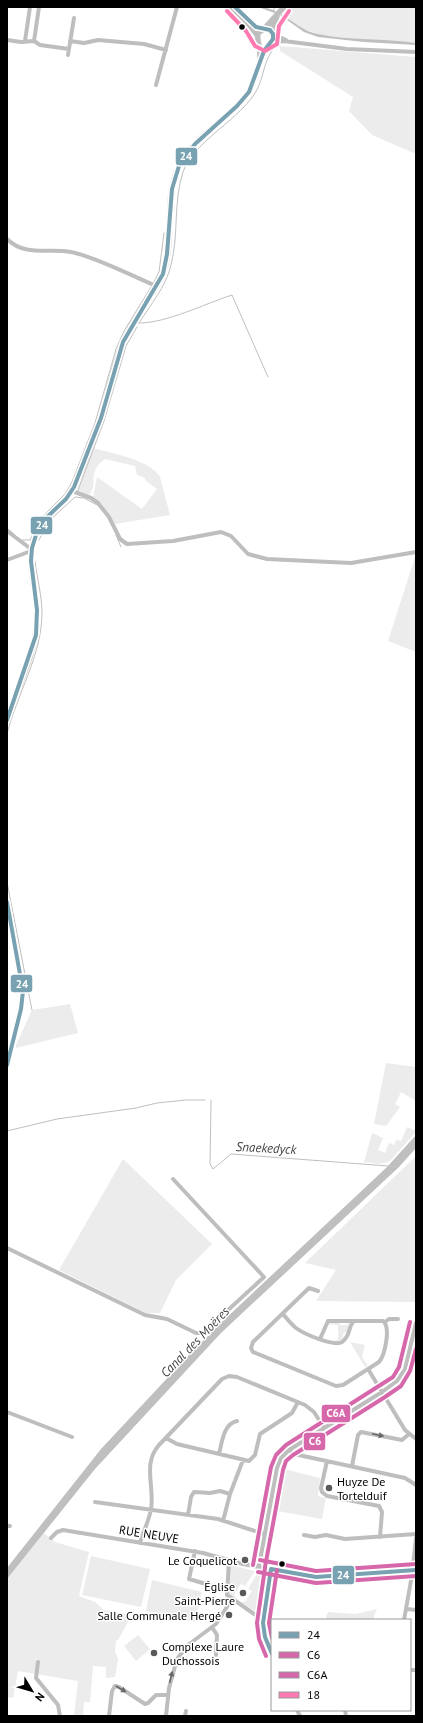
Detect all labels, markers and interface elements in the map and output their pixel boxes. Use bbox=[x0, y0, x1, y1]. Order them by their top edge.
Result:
unlabelled marker bbox=[237, 22, 247, 32]
line badge: 24 bbox=[175, 147, 198, 166]
text: 24 bbox=[180, 149, 193, 163]
line badge: 24 bbox=[30, 516, 53, 535]
text: 24 bbox=[36, 518, 49, 532]
line badge: 24 bbox=[10, 974, 33, 993]
text: 24 bbox=[16, 977, 29, 991]
water label: Snaekedyck bbox=[235, 1138, 298, 1158]
water label: Canal des Moëres bbox=[157, 1302, 234, 1381]
line badge: C6A bbox=[321, 1404, 351, 1423]
text: C6A bbox=[326, 1406, 346, 1420]
line badge: C6 bbox=[303, 1432, 326, 1451]
one-way arrow bbox=[372, 1432, 384, 1438]
text: C6 bbox=[309, 1434, 321, 1448]
place label: Huyze De Tortelduif bbox=[337, 1474, 388, 1503]
marker: Huyze De Tortelduif bbox=[324, 1483, 334, 1493]
street label: RUE NEUVE bbox=[118, 1522, 180, 1546]
place label: Le Coquelicot bbox=[168, 1553, 237, 1568]
marker: Le Coquelicot bbox=[240, 1555, 250, 1565]
unlabelled marker bbox=[277, 1559, 287, 1569]
line badge: 24 bbox=[332, 1565, 355, 1585]
text: 24 bbox=[337, 1568, 350, 1582]
place label: Église Saint-Pierre bbox=[175, 1579, 235, 1608]
marker: Église Saint-Pierre bbox=[238, 1588, 248, 1598]
place label: Salle Communale Hergé bbox=[97, 1608, 221, 1623]
marker: Salle Communale Hergé bbox=[224, 1610, 234, 1620]
legend bbox=[271, 1619, 411, 1711]
text: 24 bbox=[307, 1627, 321, 1642]
place label: Complexe Laure Duchossois bbox=[162, 1639, 244, 1668]
text: C6 bbox=[307, 1647, 320, 1662]
marker: Complexe Laure Duchossois bbox=[149, 1648, 159, 1658]
text: C6A bbox=[307, 1667, 327, 1682]
north arrow bbox=[12, 1671, 52, 1711]
one-way arrow bbox=[168, 1671, 174, 1683]
one-way arrow bbox=[115, 1686, 127, 1693]
text: 18 bbox=[307, 1687, 320, 1702]
text: N bbox=[32, 1690, 48, 1704]

